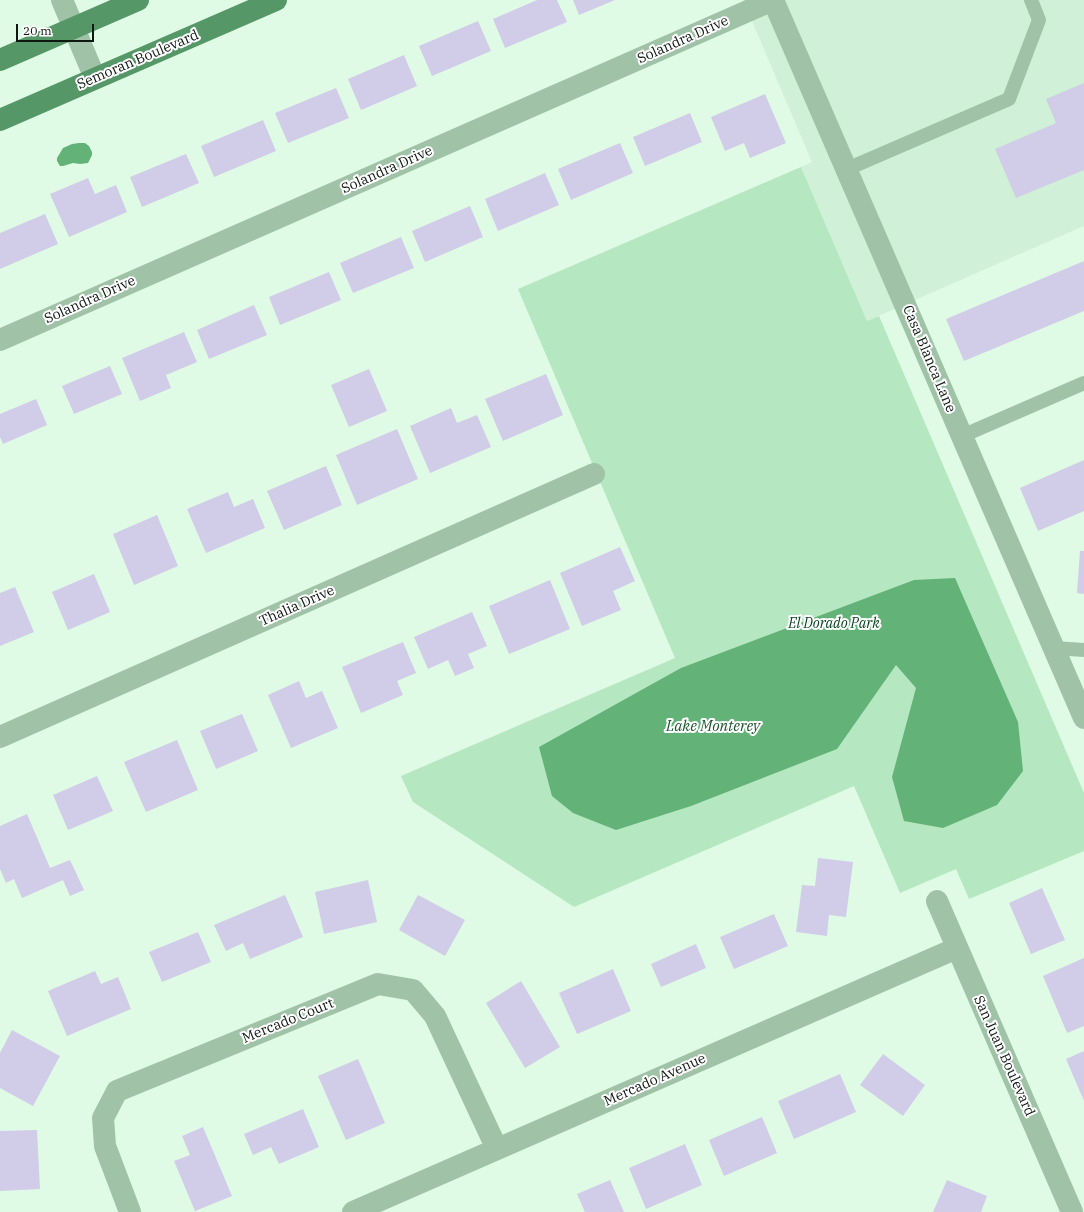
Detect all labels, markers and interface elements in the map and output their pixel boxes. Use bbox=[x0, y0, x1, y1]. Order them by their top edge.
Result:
street label: Solandra Drive bbox=[635, 12, 731, 68]
scale bar bbox=[18, 16, 96, 42]
text: 20 m bbox=[23, 23, 52, 38]
street label: Semoran Boulevard bbox=[75, 27, 201, 93]
street label: Solandra Drive bbox=[339, 142, 435, 198]
street label: Solandra Drive bbox=[42, 272, 138, 328]
street label: Casa Blanca Lane bbox=[899, 303, 959, 415]
street label: Thalia Drive bbox=[257, 582, 337, 630]
park label: El Dorado Park bbox=[788, 616, 880, 632]
water label: Lake Monterey bbox=[666, 718, 760, 736]
street label: San Juan Boulevard bbox=[970, 993, 1038, 1119]
street label: Mercado Court bbox=[240, 995, 336, 1047]
street label: Mercado Avenue bbox=[602, 1050, 708, 1110]

